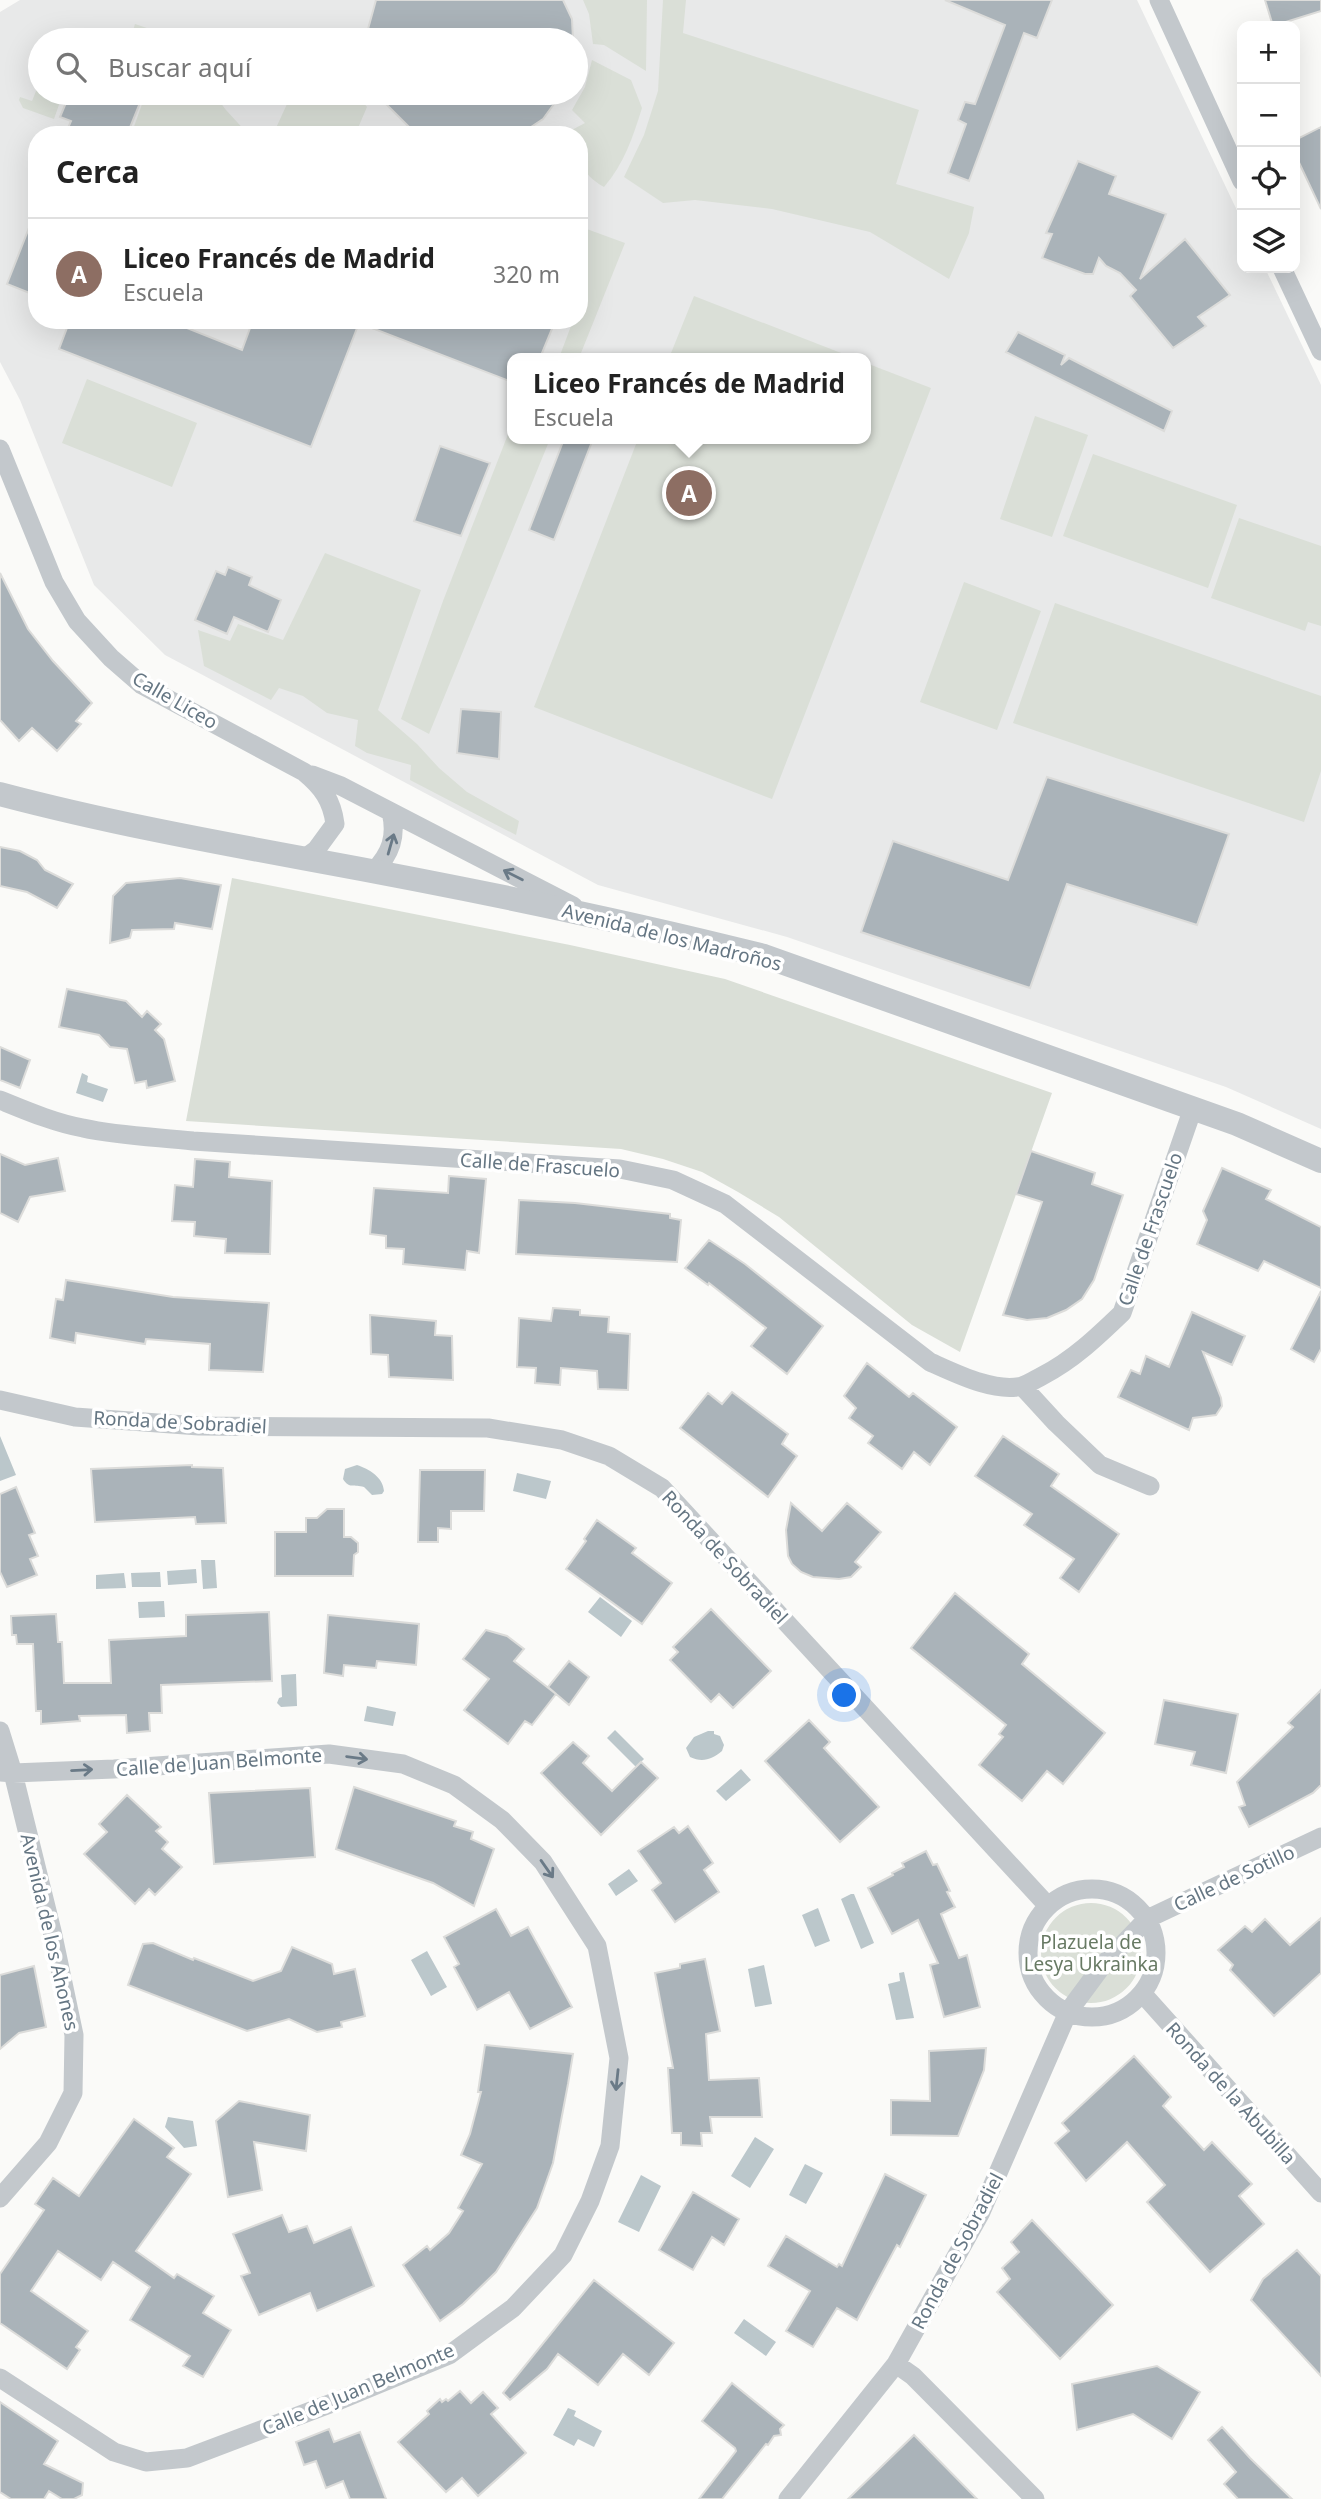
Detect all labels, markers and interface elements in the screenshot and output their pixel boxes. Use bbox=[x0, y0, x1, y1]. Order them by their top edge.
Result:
map controls bbox=[1237, 21, 1300, 273]
button: + bbox=[1237, 21, 1300, 84]
search box bbox=[28, 28, 588, 105]
icon: search bbox=[52, 48, 90, 86]
text: Buscar aquí bbox=[108, 49, 251, 85]
button: − bbox=[1237, 84, 1300, 147]
button: locate bbox=[1237, 147, 1300, 210]
text: Cerca bbox=[56, 151, 139, 192]
button: layers bbox=[1237, 210, 1300, 273]
text: Liceo Francés de Madrid bbox=[123, 240, 435, 276]
text: A bbox=[71, 258, 87, 290]
text: 320 m bbox=[493, 258, 560, 290]
text: Escuela bbox=[123, 276, 204, 308]
popup bbox=[507, 353, 871, 444]
text: Liceo Francés de Madrid bbox=[533, 365, 845, 401]
text: Escuela bbox=[533, 401, 614, 433]
pin: A bbox=[666, 467, 712, 519]
street label: Calle Liceo bbox=[128, 665, 222, 735]
one-way arrow bbox=[385, 834, 398, 856]
one-way arrow bbox=[503, 868, 524, 882]
street label: Avenida de los Madroños bbox=[560, 897, 784, 977]
street label: Calle de Frascuelo bbox=[459, 1146, 621, 1184]
street label: Calle de Frascuelo bbox=[1112, 1149, 1188, 1309]
street label: Ronda de Sobradiel bbox=[93, 1404, 267, 1440]
street label: Ronda de Sobradiel bbox=[656, 1485, 794, 1629]
your location bbox=[827, 1678, 861, 1712]
street label: Calle de Juan Belmonte bbox=[115, 1742, 323, 1782]
one-way arrow bbox=[346, 1751, 368, 1764]
one-way arrow bbox=[70, 1764, 93, 1777]
street label: Avenida de los Ahones bbox=[15, 1831, 85, 2033]
street label: Calle de Sotillo bbox=[1169, 1839, 1299, 1917]
one-way arrow bbox=[540, 1859, 554, 1878]
park label: Plazuela de Lesya Ukrainka bbox=[1024, 1929, 1158, 1977]
street label: Ronda de la Abubilla bbox=[1160, 2016, 1302, 2170]
one-way arrow bbox=[610, 2068, 623, 2090]
street label: Ronda de Sobradiel bbox=[905, 2168, 1009, 2334]
street label: Calle de Juan Belmonte bbox=[258, 2337, 458, 2441]

